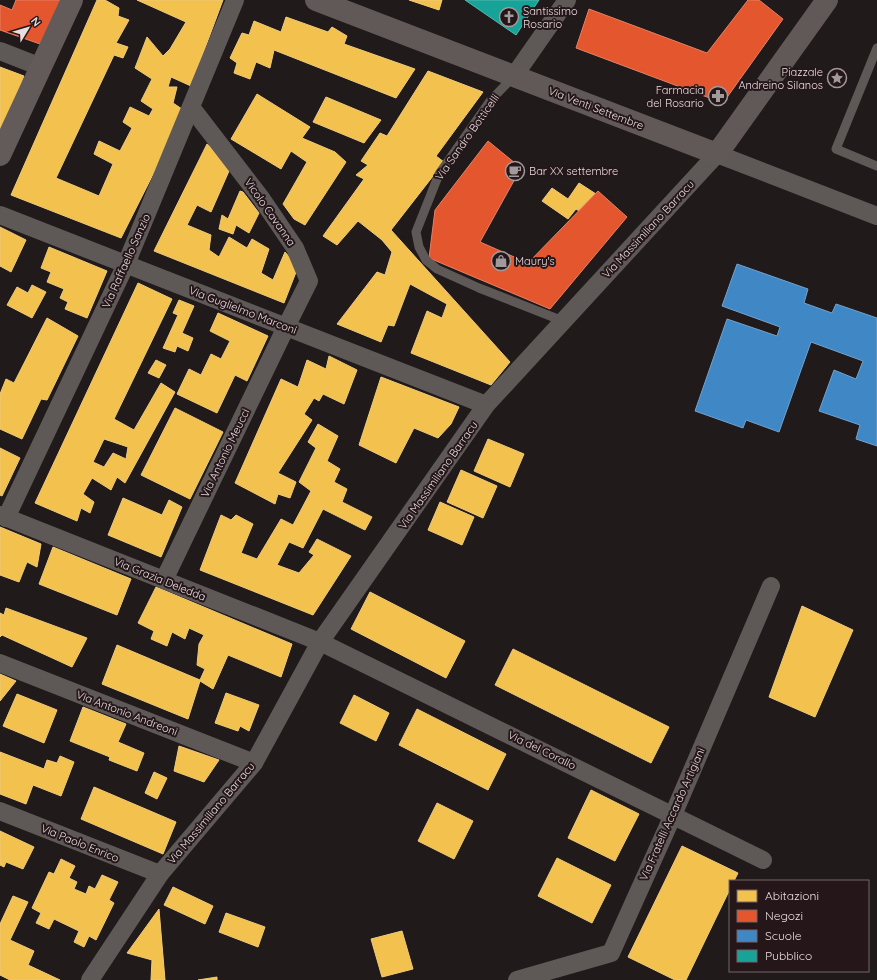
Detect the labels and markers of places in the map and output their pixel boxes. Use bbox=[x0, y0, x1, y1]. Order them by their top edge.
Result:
place label: Santissimo Rosario bbox=[523, 4, 578, 31]
church icon: Santissimo Rosario bbox=[498, 6, 520, 28]
place label: Piazzale Andreino Silanos bbox=[738, 65, 823, 92]
place icon: Piazzale Andreino Silanos bbox=[826, 67, 848, 89]
place label: Farmacia del Rosario bbox=[646, 83, 704, 110]
pharmacy icon: Farmacia del Rosario bbox=[707, 85, 729, 107]
cafe icon: Bar XX settembre bbox=[504, 160, 526, 182]
place label: Bar XX settembre bbox=[529, 164, 618, 178]
shop icon: Maury's bbox=[490, 250, 512, 272]
place label: Maury's bbox=[515, 254, 555, 268]

